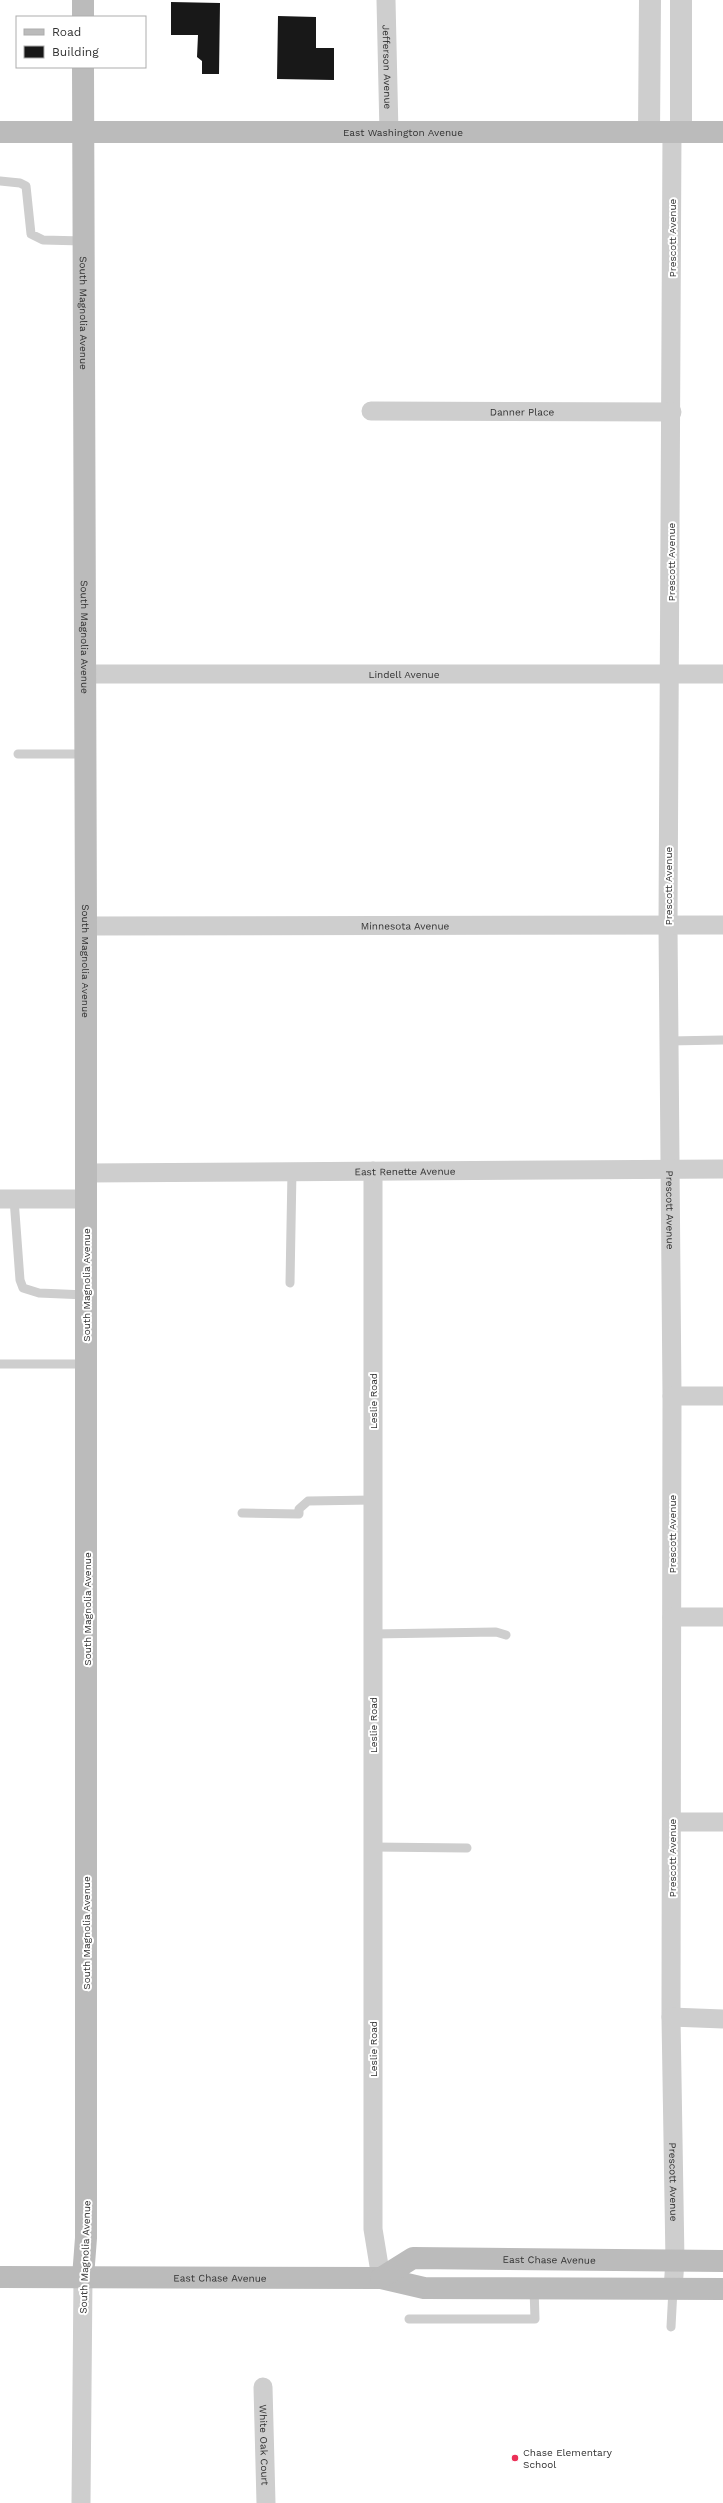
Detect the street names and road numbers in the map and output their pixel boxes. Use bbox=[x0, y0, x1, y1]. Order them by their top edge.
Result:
street label: Jefferson Avenue bbox=[381, 25, 394, 110]
street label: East Washington Avenue bbox=[343, 127, 463, 138]
street label: Prescott Avenue bbox=[667, 198, 678, 277]
street label: South Magnolia Avenue bbox=[78, 256, 90, 370]
street label: Danner Place bbox=[490, 406, 555, 417]
street label: Prescott Avenue bbox=[666, 522, 677, 601]
street label: South Magnolia Avenue bbox=[79, 580, 91, 694]
street label: Lindell Avenue bbox=[368, 669, 440, 680]
street label: Prescott Avenue bbox=[663, 846, 674, 925]
street label: South Magnolia Avenue bbox=[80, 904, 92, 1018]
street label: Minnesota Avenue bbox=[361, 920, 450, 931]
street label: East Renette Avenue bbox=[354, 1165, 456, 1177]
street label: Prescott Avenue bbox=[665, 1171, 676, 1250]
street label: South Magnolia Avenue bbox=[81, 1228, 92, 1342]
street label: Leslie Road bbox=[368, 1373, 379, 1429]
street label: Prescott Avenue bbox=[667, 1494, 678, 1573]
street label: South Magnolia Avenue bbox=[82, 1552, 93, 1666]
street label: Leslie Road bbox=[368, 1697, 379, 1753]
street label: Prescott Avenue bbox=[667, 1818, 678, 1897]
street label: South Magnolia Avenue bbox=[81, 1876, 92, 1990]
street label: Leslie Road bbox=[368, 2021, 379, 2077]
street label: Prescott Avenue bbox=[668, 2142, 680, 2222]
street label: South Magnolia Avenue bbox=[78, 2200, 92, 2314]
street label: East Chase Avenue bbox=[503, 2253, 596, 2265]
street label: East Chase Avenue bbox=[173, 2272, 267, 2283]
street label: White Oak Court bbox=[258, 2404, 271, 2486]

